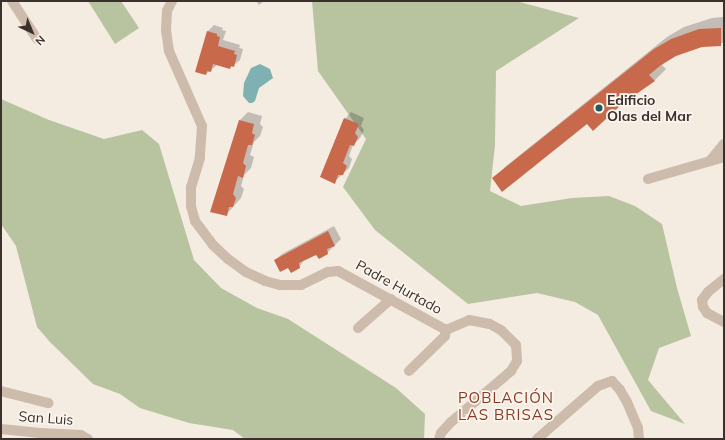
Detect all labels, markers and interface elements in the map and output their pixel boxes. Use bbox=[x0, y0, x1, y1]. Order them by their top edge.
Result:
north arrow bbox=[12, 12, 52, 52]
text: N bbox=[32, 33, 48, 49]
place label: Edificio Olas del Mar bbox=[607, 92, 691, 124]
marker: Edificio Olas del Mar bbox=[594, 103, 604, 113]
street label: Padre Hurtado bbox=[353, 256, 445, 318]
district label: POBLACIÓN LAS BRISAS bbox=[458, 388, 554, 423]
street label: San Luis bbox=[18, 408, 74, 428]

